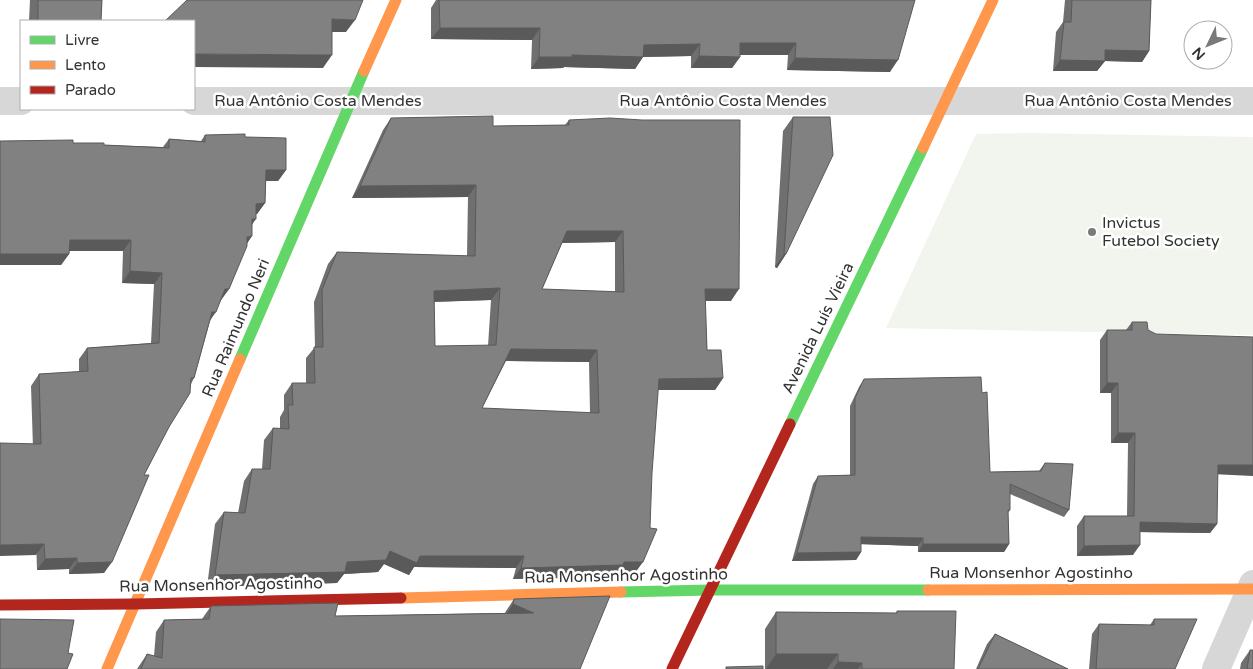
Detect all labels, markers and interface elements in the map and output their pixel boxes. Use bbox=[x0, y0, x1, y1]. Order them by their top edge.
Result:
legend bbox=[20, 20, 195, 110]
north arrow bbox=[1183, 20, 1233, 70]
text: Livre bbox=[65, 31, 99, 49]
text: N bbox=[1189, 44, 1209, 63]
text: Lento bbox=[65, 56, 106, 74]
text: Parado bbox=[65, 81, 116, 99]
street label: Rua Antônio Costa Mendes bbox=[214, 91, 422, 111]
street label: Rua Antônio Costa Mendes bbox=[619, 91, 827, 111]
street label: Rua Antônio Costa Mendes bbox=[1024, 91, 1232, 111]
place label: Invictus Futebol Society bbox=[1102, 213, 1220, 251]
marker: Invictus Futebol Society bbox=[1086, 226, 1098, 238]
street label: Rua Raimundo Neri bbox=[198, 256, 274, 400]
street label: Avenida Luís Vieira bbox=[778, 259, 858, 397]
street label: Rua Monsenhor Agostinho bbox=[929, 563, 1133, 583]
street label: Rua Monsenhor Agostinho bbox=[524, 564, 728, 588]
street label: Rua Monsenhor Agostinho bbox=[119, 573, 323, 597]

